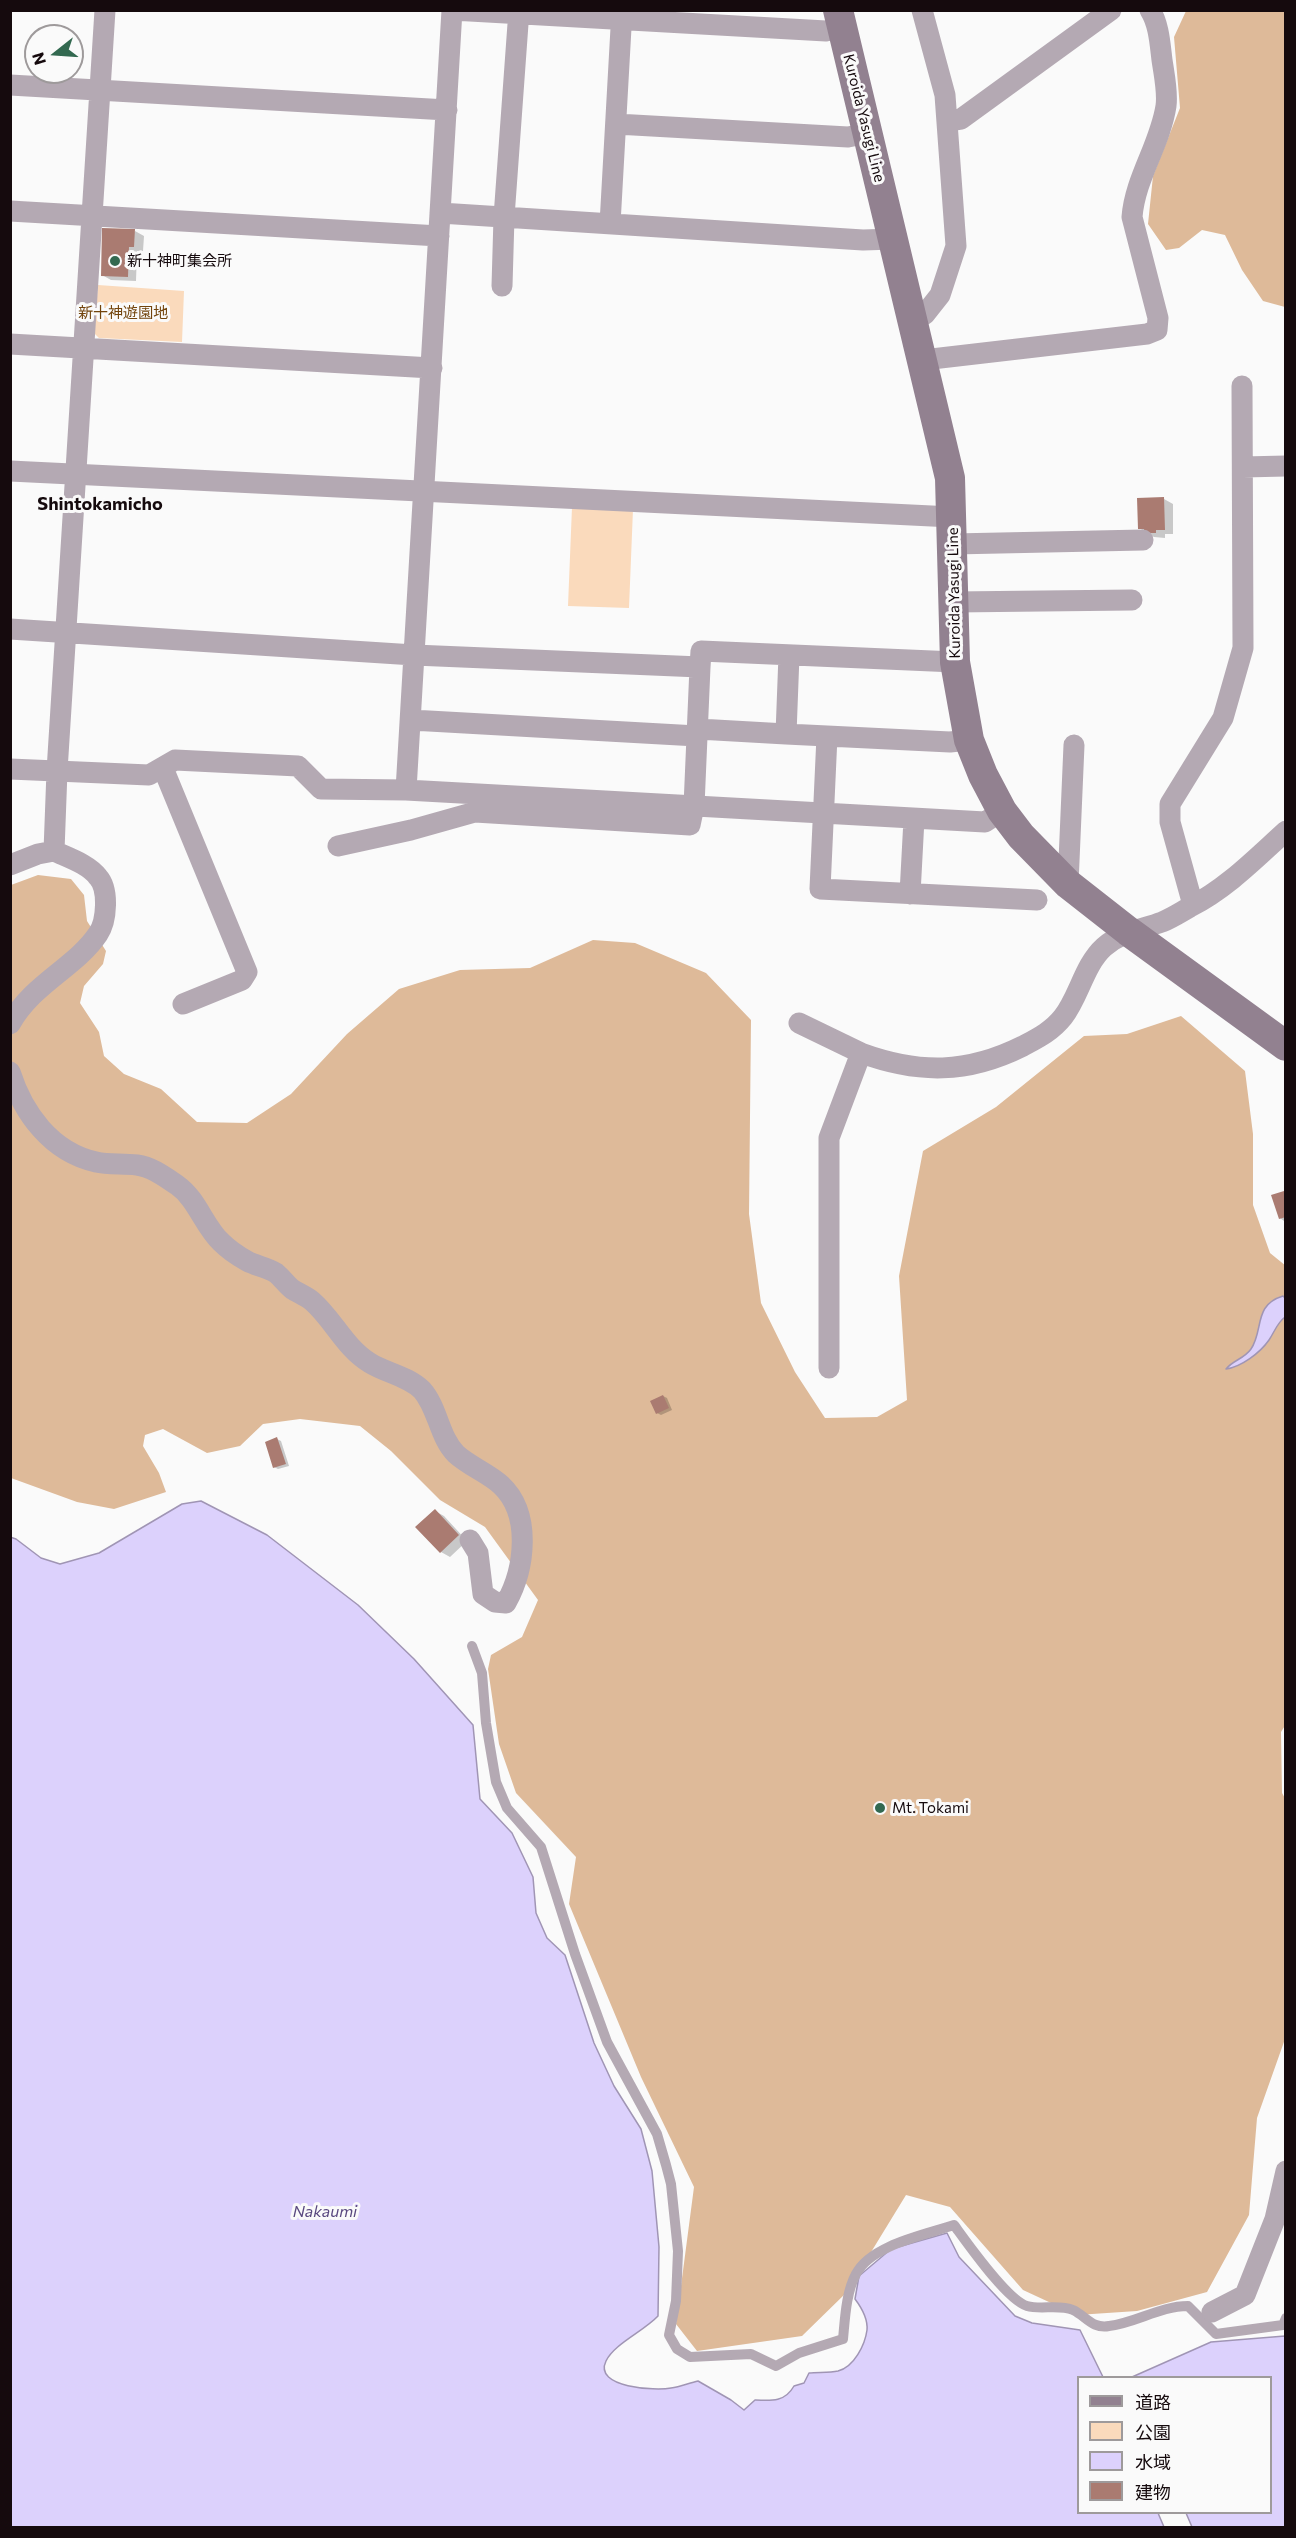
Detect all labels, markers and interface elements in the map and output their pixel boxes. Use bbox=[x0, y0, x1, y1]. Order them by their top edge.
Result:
north arrow bbox=[24, 24, 84, 84]
text: N bbox=[27, 50, 49, 67]
street label: Kuroida Yasugi Line bbox=[839, 52, 889, 184]
place label: 新十神町集会所 bbox=[127, 252, 232, 270]
marker: 新十神町集会所 bbox=[108, 254, 122, 268]
park label: 新十神遊園地 bbox=[78, 304, 168, 322]
district label: Shintokamicho bbox=[37, 493, 163, 515]
street label: Kuroida Yasugi Line bbox=[944, 527, 964, 659]
place label: Mt. Tokami bbox=[892, 1799, 969, 1817]
marker: Mt. Tokami bbox=[873, 1801, 887, 1815]
water label: Nakaumi bbox=[293, 2202, 357, 2222]
legend bbox=[1077, 2376, 1272, 2514]
text: 道路 bbox=[1135, 2391, 1171, 2413]
text: 公園 bbox=[1135, 2421, 1171, 2443]
text: 水域 bbox=[1135, 2451, 1171, 2473]
text: 建物 bbox=[1135, 2481, 1171, 2503]

